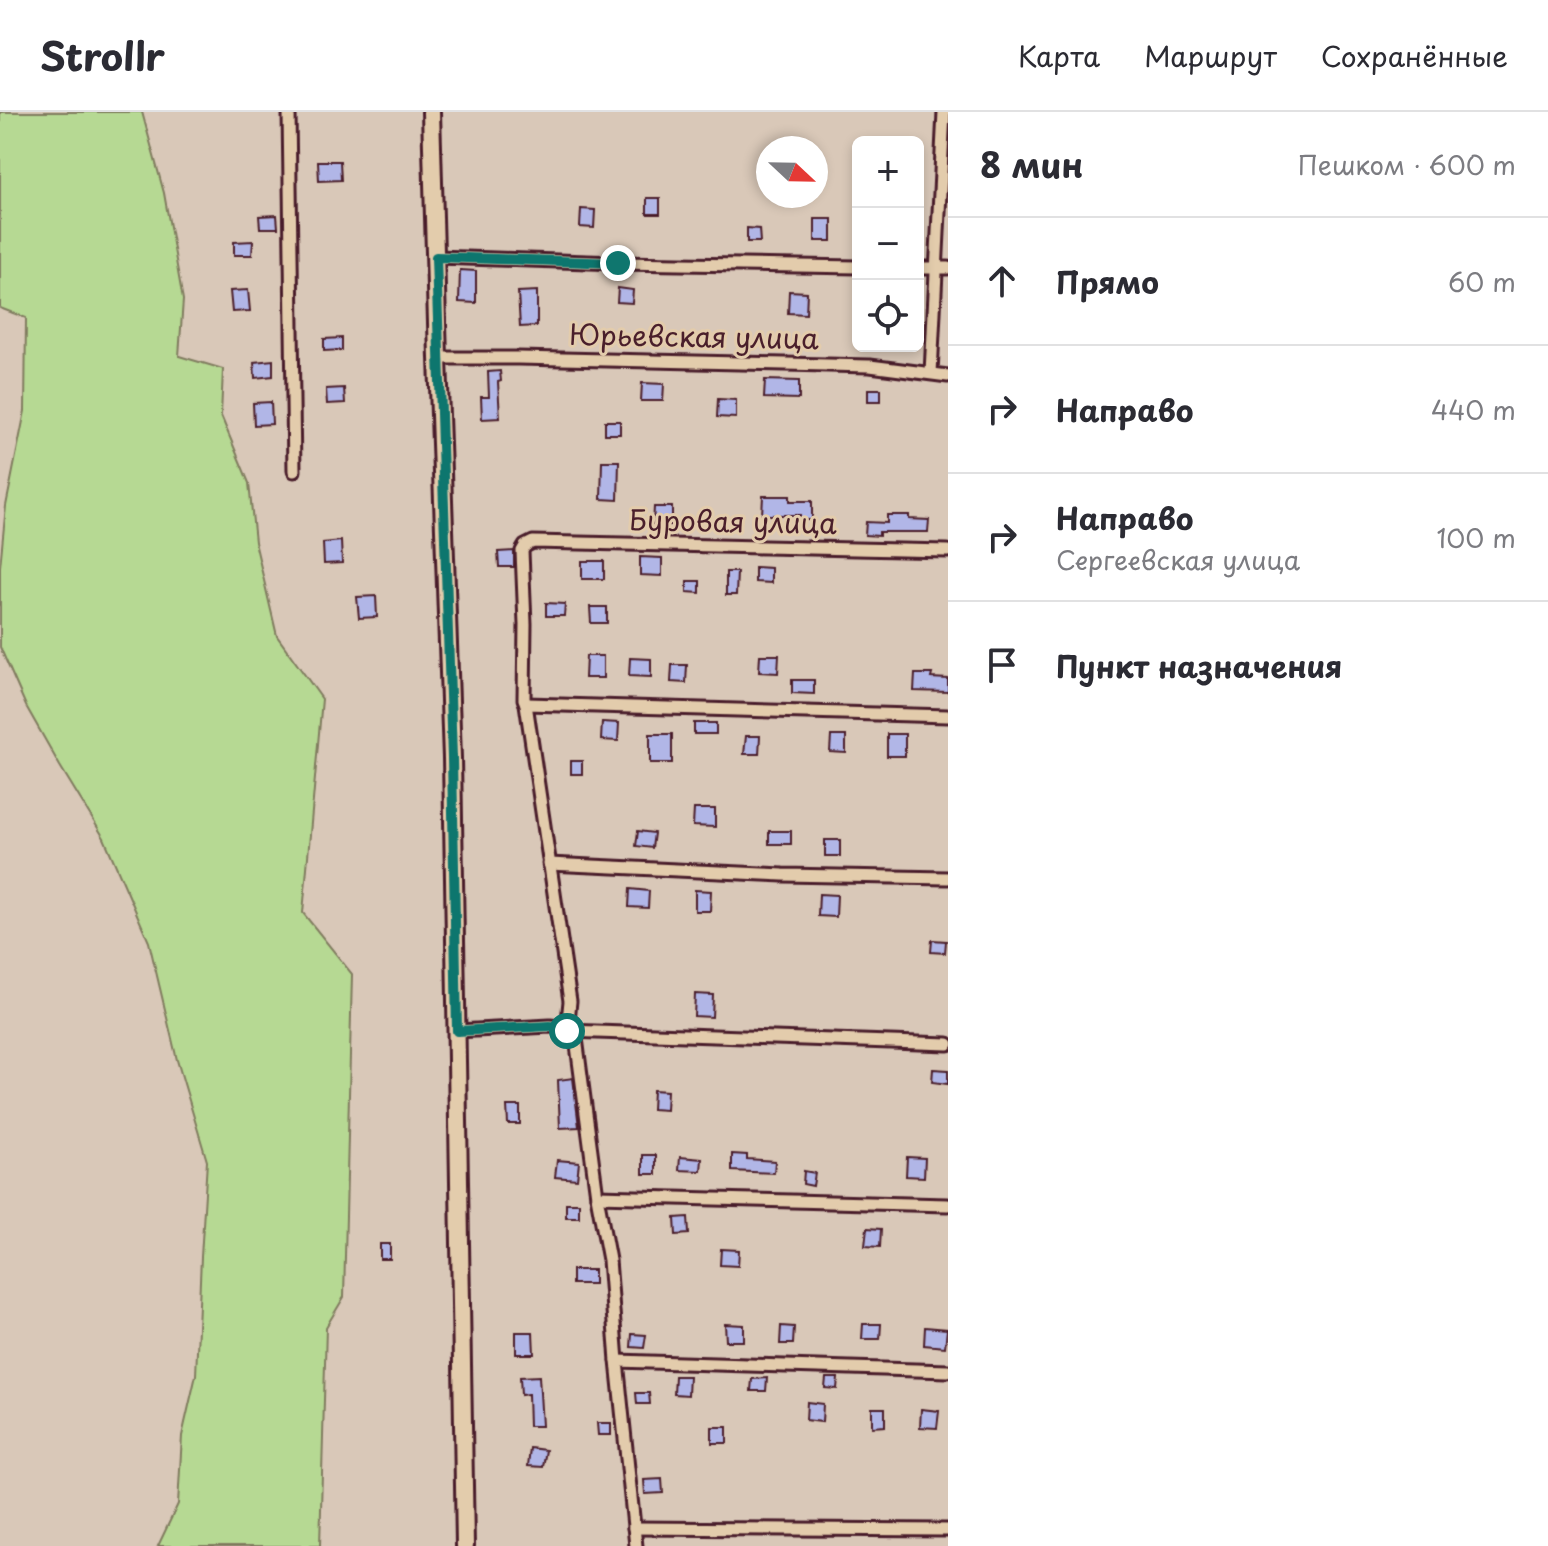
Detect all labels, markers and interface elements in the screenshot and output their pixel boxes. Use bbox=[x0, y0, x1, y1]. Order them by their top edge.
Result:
text: Strollr bbox=[40, 27, 165, 84]
text: Карта bbox=[1018, 34, 1100, 77]
text: Маршрут bbox=[1144, 34, 1277, 77]
text: Сохранённые bbox=[1321, 34, 1508, 77]
north arrow bbox=[756, 136, 828, 208]
map controls bbox=[852, 136, 924, 352]
button: + bbox=[852, 136, 924, 208]
text: 8 мин bbox=[980, 138, 1083, 190]
text: Пешком · 600 m bbox=[1298, 145, 1516, 184]
button: − bbox=[852, 208, 924, 280]
route end bbox=[600, 245, 636, 281]
icon: ahead bbox=[980, 259, 1024, 303]
text: Прямо bbox=[1056, 259, 1159, 304]
text: 60 m bbox=[1448, 262, 1516, 301]
button: locate bbox=[852, 280, 924, 352]
street label: Юрьевская улица bbox=[569, 312, 820, 359]
icon: right bbox=[980, 387, 1024, 431]
text: Направо bbox=[1056, 387, 1194, 432]
text: 440 m bbox=[1431, 390, 1516, 429]
text: Направо bbox=[1056, 495, 1194, 540]
street label: Буровая улица bbox=[629, 497, 838, 544]
icon: right bbox=[980, 515, 1024, 559]
text: 100 m bbox=[1436, 518, 1516, 557]
text: Сергеевская улица bbox=[1056, 540, 1300, 579]
icon: arrive bbox=[980, 643, 1024, 687]
text: Пункт назначения bbox=[1056, 643, 1342, 688]
route start bbox=[549, 1013, 585, 1049]

